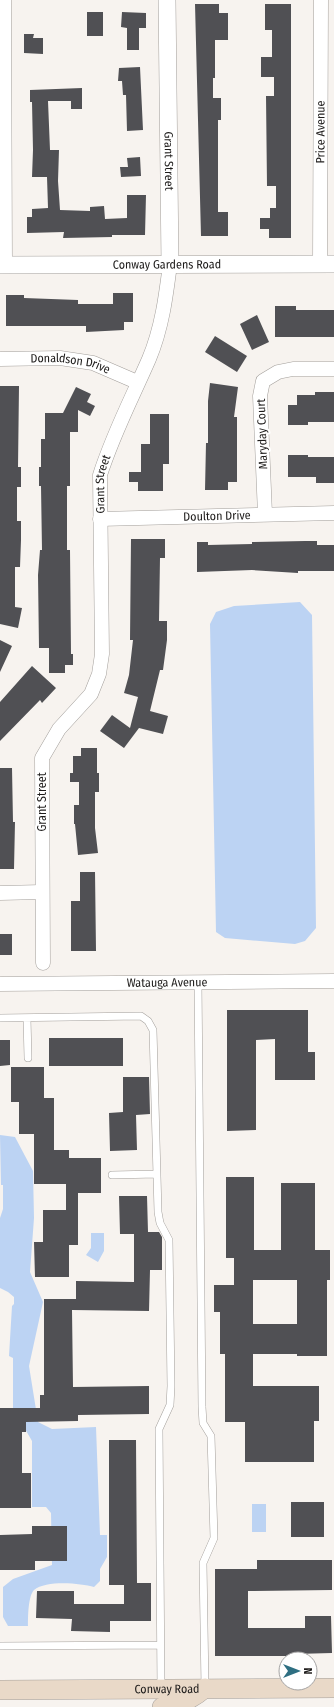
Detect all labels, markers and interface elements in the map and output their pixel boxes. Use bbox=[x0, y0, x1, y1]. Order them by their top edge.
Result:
street label: Price Avenue bbox=[313, 100, 328, 164]
street label: Grant Street bbox=[161, 131, 176, 191]
street label: Conway Gardens Road bbox=[113, 257, 221, 272]
street label: Donaldson Drive bbox=[30, 351, 112, 377]
street label: Maryday Court bbox=[254, 398, 270, 470]
street label: Grant Street bbox=[93, 453, 113, 514]
street label: Doulton Drive bbox=[183, 508, 251, 524]
street label: Grant Street bbox=[35, 772, 49, 832]
street label: Watauga Avenue bbox=[127, 975, 208, 990]
north arrow bbox=[278, 1651, 318, 1691]
text: N bbox=[301, 1668, 314, 1674]
street label: Conway Road bbox=[134, 1682, 200, 1696]

